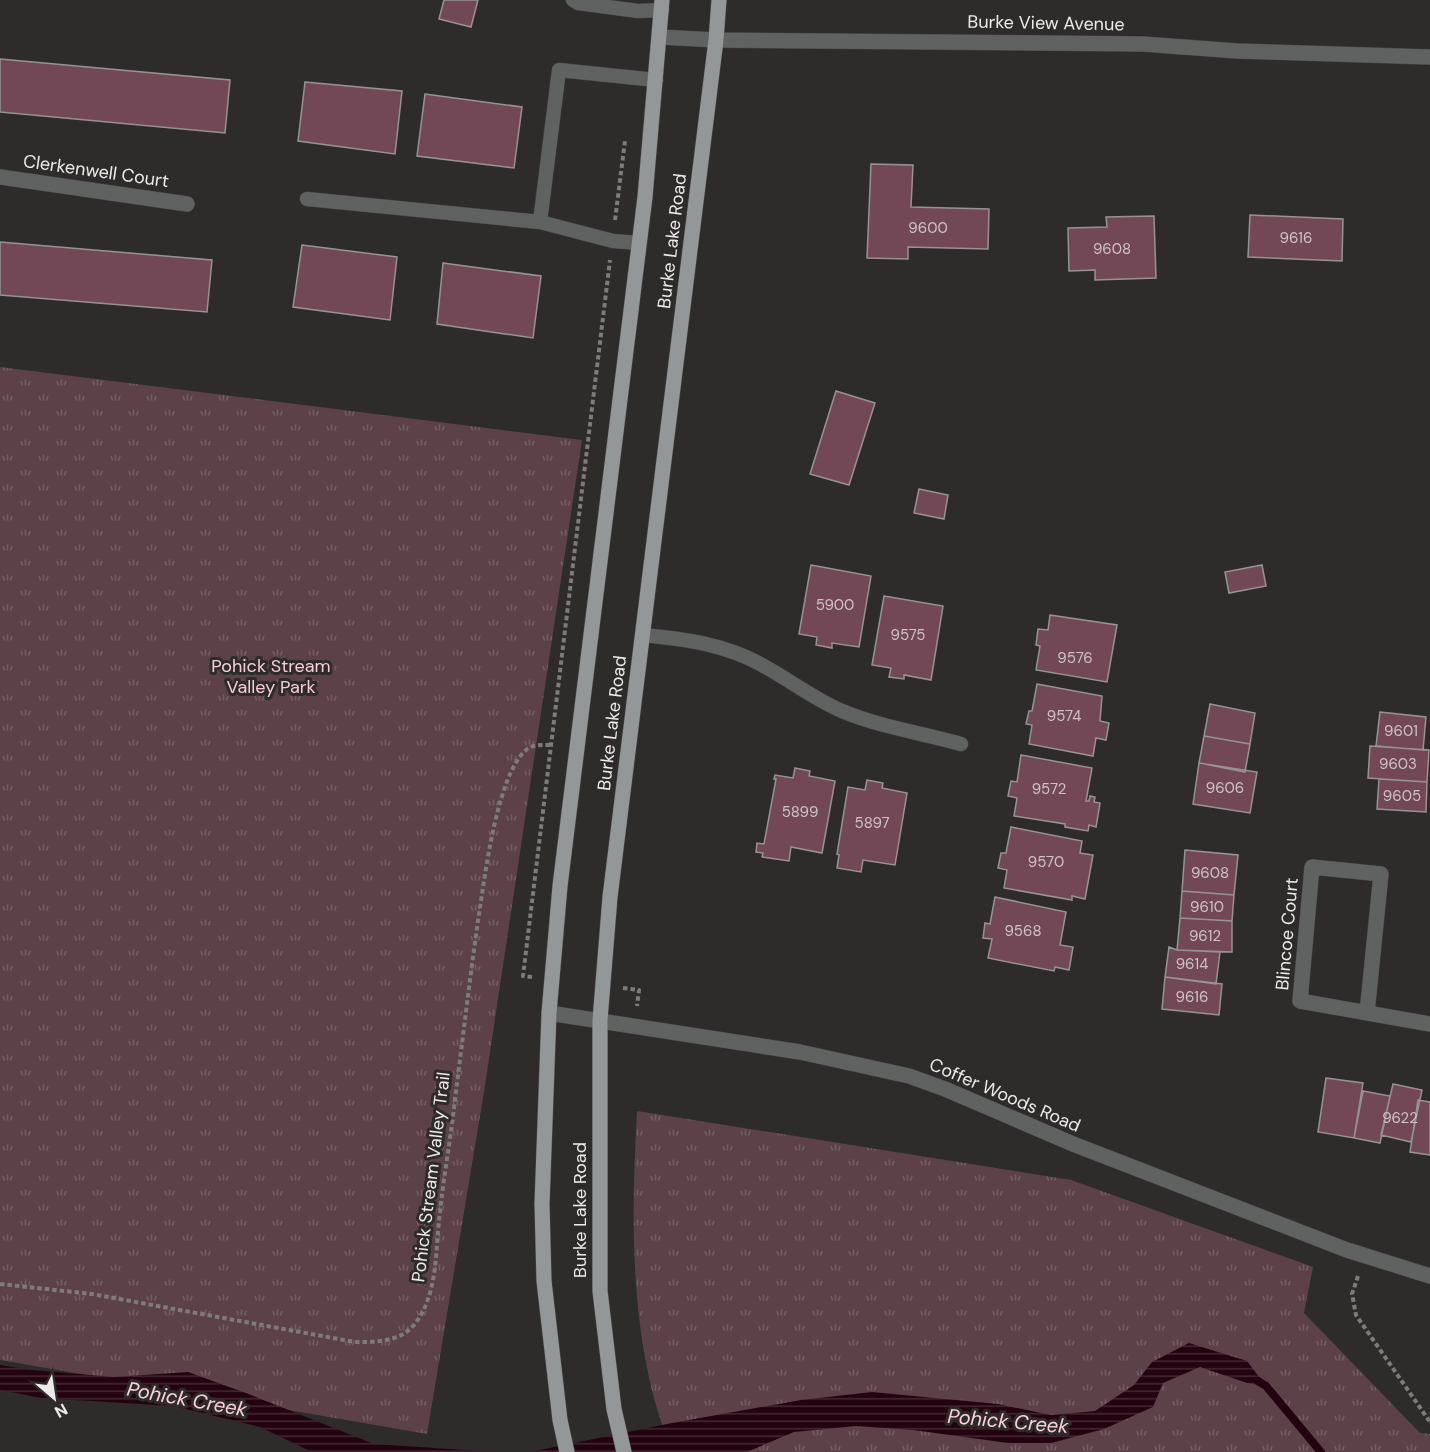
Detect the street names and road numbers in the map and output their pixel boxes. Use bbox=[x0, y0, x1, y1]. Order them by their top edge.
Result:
street label: Burke View Avenue bbox=[967, 10, 1125, 36]
street label: Clerkenwell Court bbox=[22, 149, 170, 193]
street label: Burke Lake Road bbox=[652, 172, 692, 310]
street label: Burke Lake Road bbox=[592, 654, 632, 792]
street label: Blincoe Court bbox=[1270, 877, 1304, 991]
street label: Coffer Woods Road bbox=[926, 1052, 1084, 1138]
street label: Pohick Stream Valley Trail bbox=[406, 1071, 456, 1283]
street label: Burke Lake Road bbox=[568, 1142, 592, 1278]

